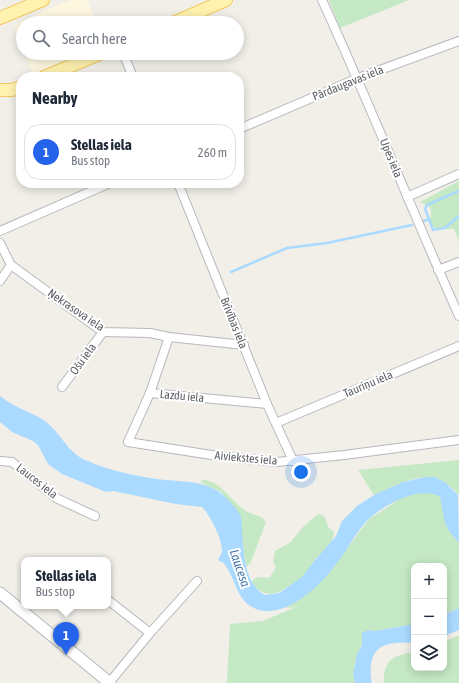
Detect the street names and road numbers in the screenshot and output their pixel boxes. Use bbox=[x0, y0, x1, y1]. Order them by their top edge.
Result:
street label: Pārdaugavas iela bbox=[310, 62, 386, 104]
street label: Upes iela bbox=[377, 136, 405, 180]
street label: Ņekrasova iela bbox=[45, 286, 107, 334]
street label: Brīvības iela bbox=[217, 295, 251, 351]
street label: Ošu iela bbox=[67, 340, 99, 378]
street label: Tauriņu iela bbox=[341, 367, 395, 401]
street label: Lazdu iela bbox=[159, 387, 205, 405]
street label: Aiviekstes iela bbox=[214, 448, 278, 468]
street label: Lauces iela bbox=[13, 460, 61, 502]

